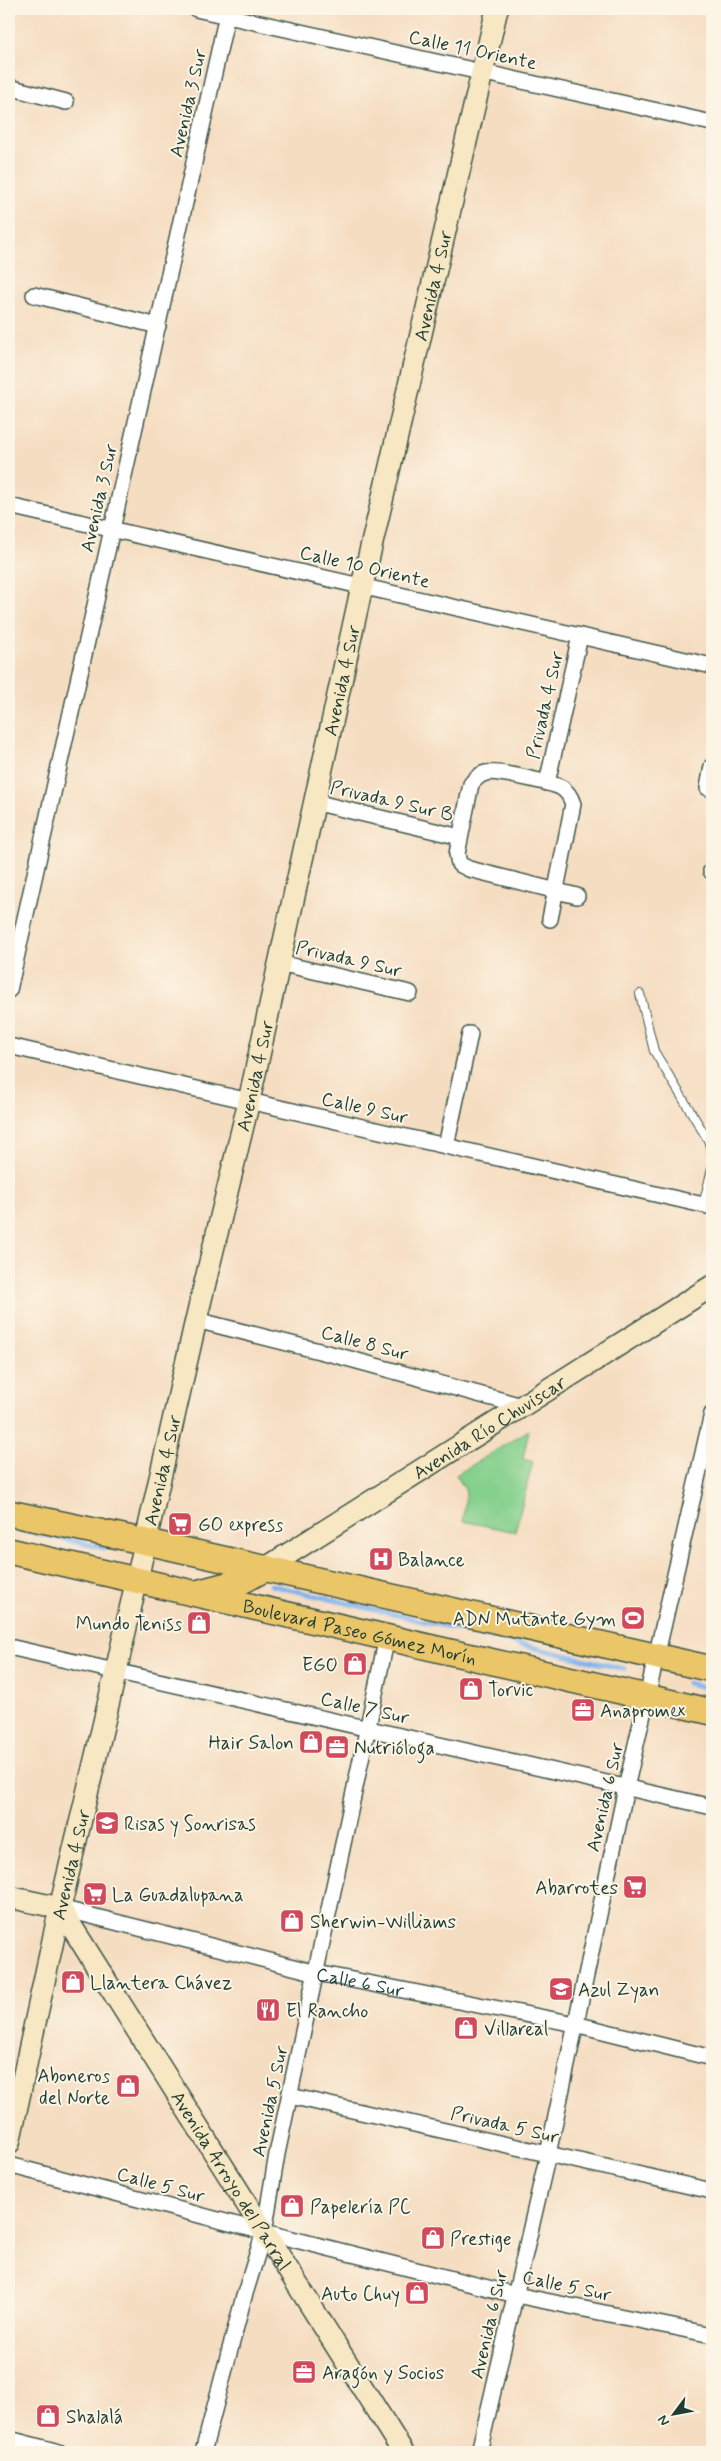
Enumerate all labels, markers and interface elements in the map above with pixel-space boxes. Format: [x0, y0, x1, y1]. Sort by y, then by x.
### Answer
street label: Calle 11 Oriente [406, 25, 539, 76]
street label: Avenida 3 Sur [164, 47, 213, 160]
street label: Avenida 4 Sur [409, 228, 459, 344]
street label: Avenida 3 Sur [75, 442, 124, 555]
street label: Calle 10 Oriente [297, 540, 432, 595]
street label: Avenida 4 Sur [318, 623, 367, 738]
street label: Privada 4 Sur [521, 649, 570, 762]
street label: Privada 9 Sur B [328, 775, 456, 828]
street label: Privada 9 Sur [293, 935, 404, 984]
street label: Avenida 4 Sur [231, 1018, 280, 1134]
street label: Calle 9 Sur [319, 1086, 410, 1131]
street label: Calle 8 Sur [318, 1320, 411, 1367]
street label: Avenida Río Chuviscar [409, 1370, 571, 1486]
street label: Avenida 4 Sur [139, 1413, 188, 1528]
supermarket icon: GO express [167, 1511, 193, 1537]
place label: GO express [198, 1513, 284, 1538]
hospital icon: Balance [368, 1546, 394, 1572]
place label: Balance [398, 1548, 465, 1573]
street label: Boulevard Paseo Gómez Morín [240, 1594, 479, 1672]
sports icon: ADN Mutante Gym [620, 1605, 646, 1631]
place label: ADN Mutante Gym [453, 1607, 616, 1632]
shop icon: Mundo Teniss [186, 1610, 212, 1636]
place label: Mundo Teniss [76, 1612, 183, 1637]
shop icon: EGO [342, 1651, 368, 1677]
place label: EGO [302, 1653, 338, 1678]
shop icon: Torvic [458, 1676, 484, 1702]
place label: Torvic [488, 1678, 533, 1703]
street label: Calle 7 Sur [318, 1686, 412, 1731]
office icon: Anapromex [570, 1697, 596, 1723]
place label: Anapromex [600, 1699, 686, 1724]
shop icon: Hair Salon [298, 1729, 324, 1755]
place label: Hair Salon [208, 1731, 294, 1756]
office icon: Nutrióloga [324, 1734, 350, 1760]
place label: Nutrióloga [354, 1736, 435, 1764]
street label: Avenida 6 Sur [581, 1740, 630, 1854]
street label: Avenida 4 Sur [47, 1807, 97, 1923]
school or university icon: Risas y Sonrisas [94, 1810, 120, 1836]
place label: Risas y Sonrisas [124, 1812, 256, 1838]
supermarket icon: Abarrotes [622, 1874, 648, 1900]
place label: Abarrotes [535, 1876, 618, 1901]
supermarket icon: La Guadalupana [82, 1881, 108, 1907]
place label: La Guadalupana [112, 1883, 244, 1908]
shop icon: Sherwin-Williams [279, 1908, 305, 1934]
place label: Sherwin-Williams [310, 1910, 456, 1935]
street label: Calle 6 Sur [314, 1962, 406, 2004]
shop icon: Llantera Chávez [60, 1969, 86, 1995]
place label: Llantera Chávez [90, 1971, 232, 1996]
school or university icon: Azul Zyan [548, 1976, 574, 2002]
place label: Azul Zyan [578, 1978, 659, 2004]
restaurant icon: El Rancho [255, 1997, 281, 2023]
place label: El Rancho [286, 1999, 368, 2024]
shop icon: Villareal [453, 2015, 479, 2041]
place label: Villareal [484, 2017, 549, 2042]
street label: Avenida 5 Sur [246, 2043, 294, 2159]
place label: Aboneros del Norte [37, 2064, 111, 2111]
shop icon: Aboneros del Norte [115, 2073, 141, 2099]
street label: Avenida Arroyo del Parral [164, 2087, 296, 2275]
street label: Privada 5 Sur [448, 2101, 561, 2150]
street label: Calle 5 Sur [114, 2162, 207, 2209]
shop icon: Papelería PC [279, 2193, 305, 2219]
place label: Papelería PC [310, 2195, 411, 2220]
shop icon: Prestige [420, 2225, 446, 2251]
place label: Prestige [450, 2227, 512, 2253]
street label: Calle 5 Sur [520, 2265, 613, 2308]
street label: Avenida 6 Sur [465, 2267, 514, 2381]
shop icon: Auto Chuy [404, 2280, 430, 2306]
place label: Auto Chuy [321, 2282, 400, 2308]
office icon: Aragón y Socios [291, 2359, 317, 2385]
place label: Aragón y Socios [322, 2361, 444, 2389]
north arrow [648, 2388, 698, 2438]
shop icon: Shalalá [35, 2403, 61, 2429]
place label: Shalalá [66, 2405, 123, 2430]
text: N [654, 2412, 674, 2429]

